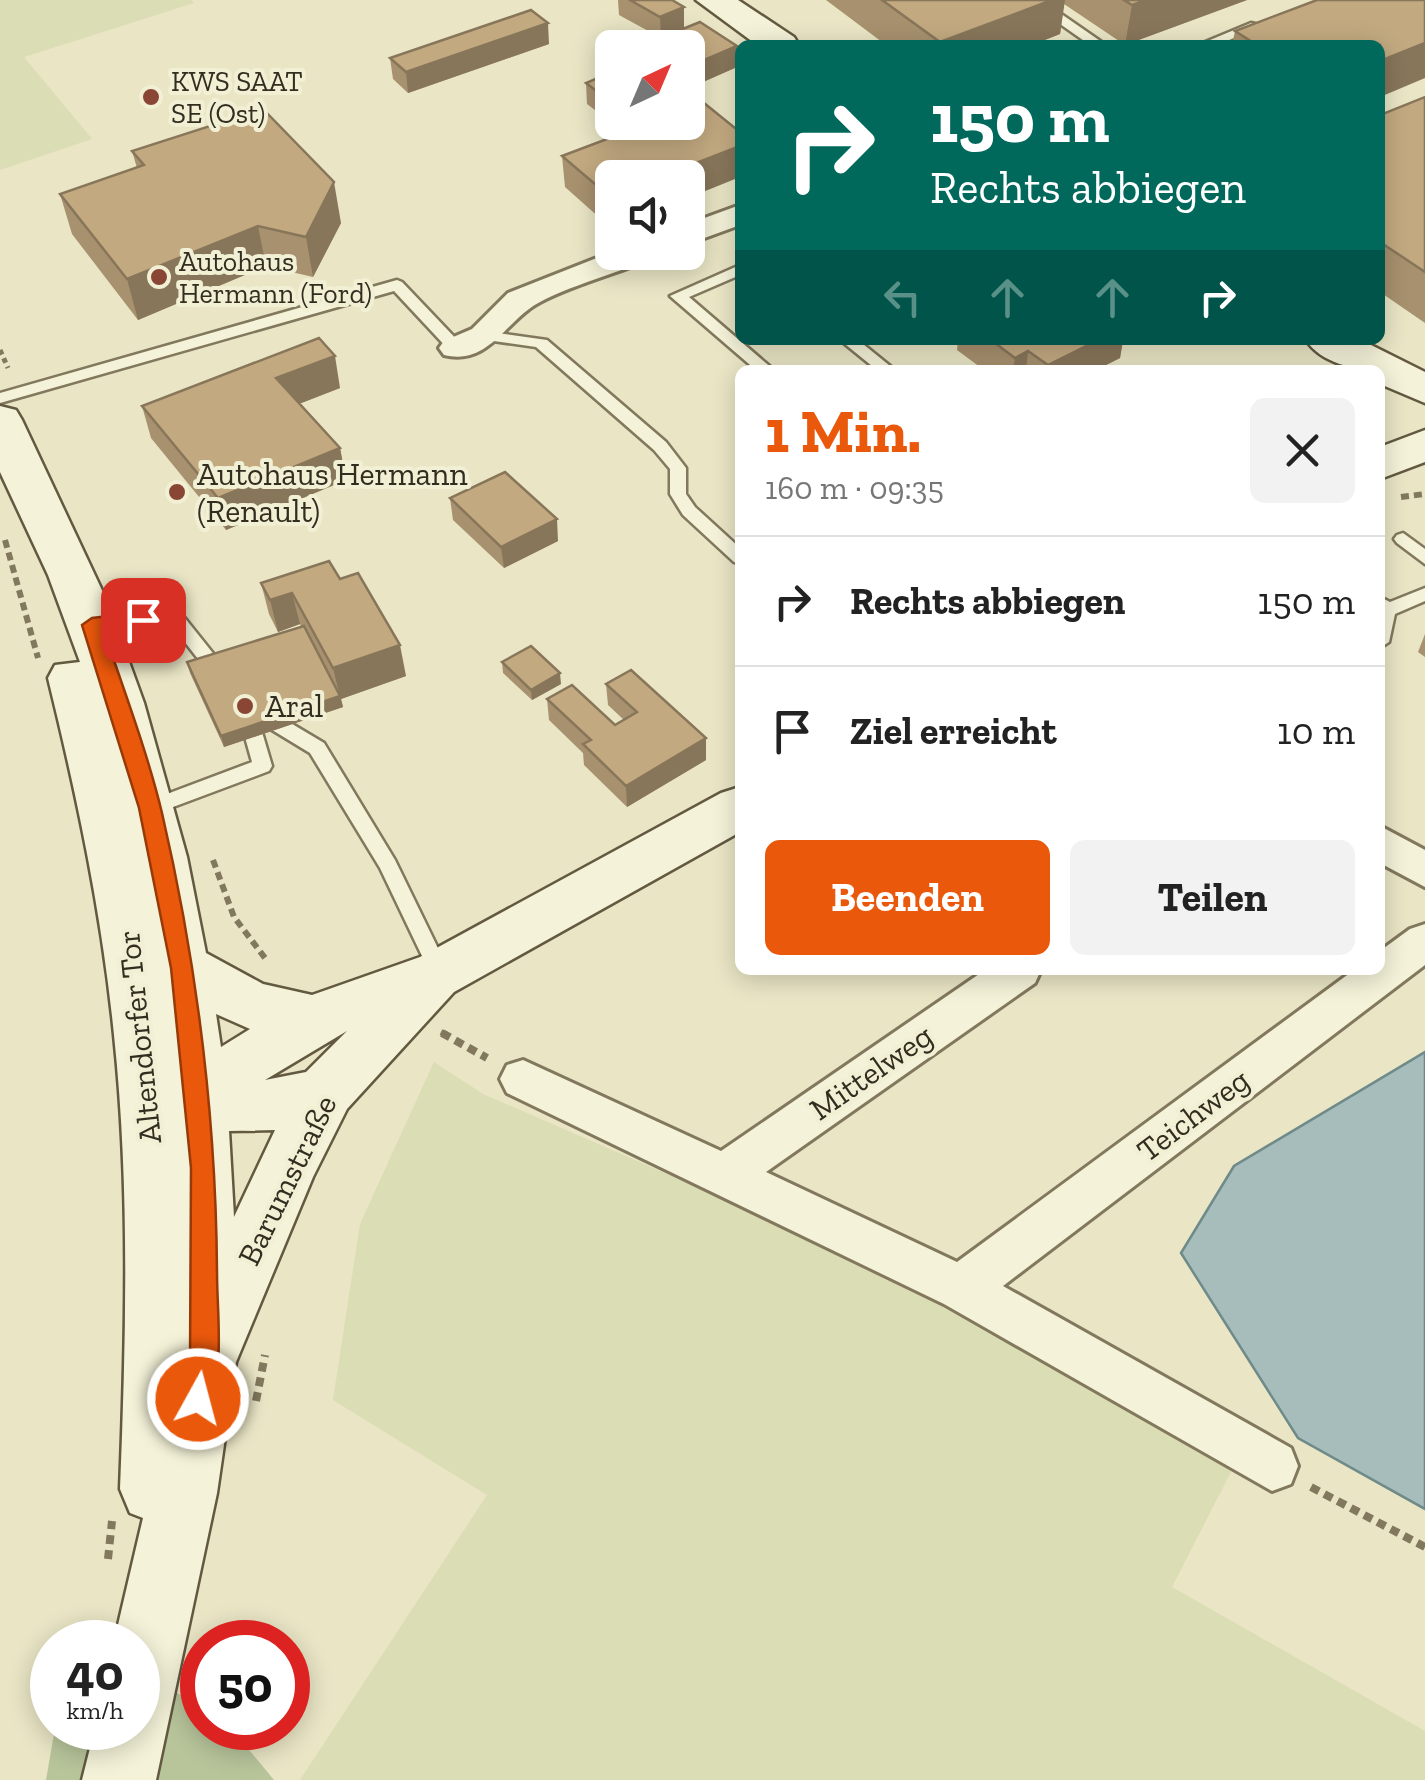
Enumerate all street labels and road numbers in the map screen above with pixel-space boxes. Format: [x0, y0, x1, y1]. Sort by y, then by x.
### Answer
street label: Altendorfer Tor [109, 928, 169, 1146]
street label: Mittelweg [802, 1016, 940, 1128]
street label: Teichweg [1129, 1061, 1257, 1169]
street label: Barumstraße [229, 1089, 345, 1271]

